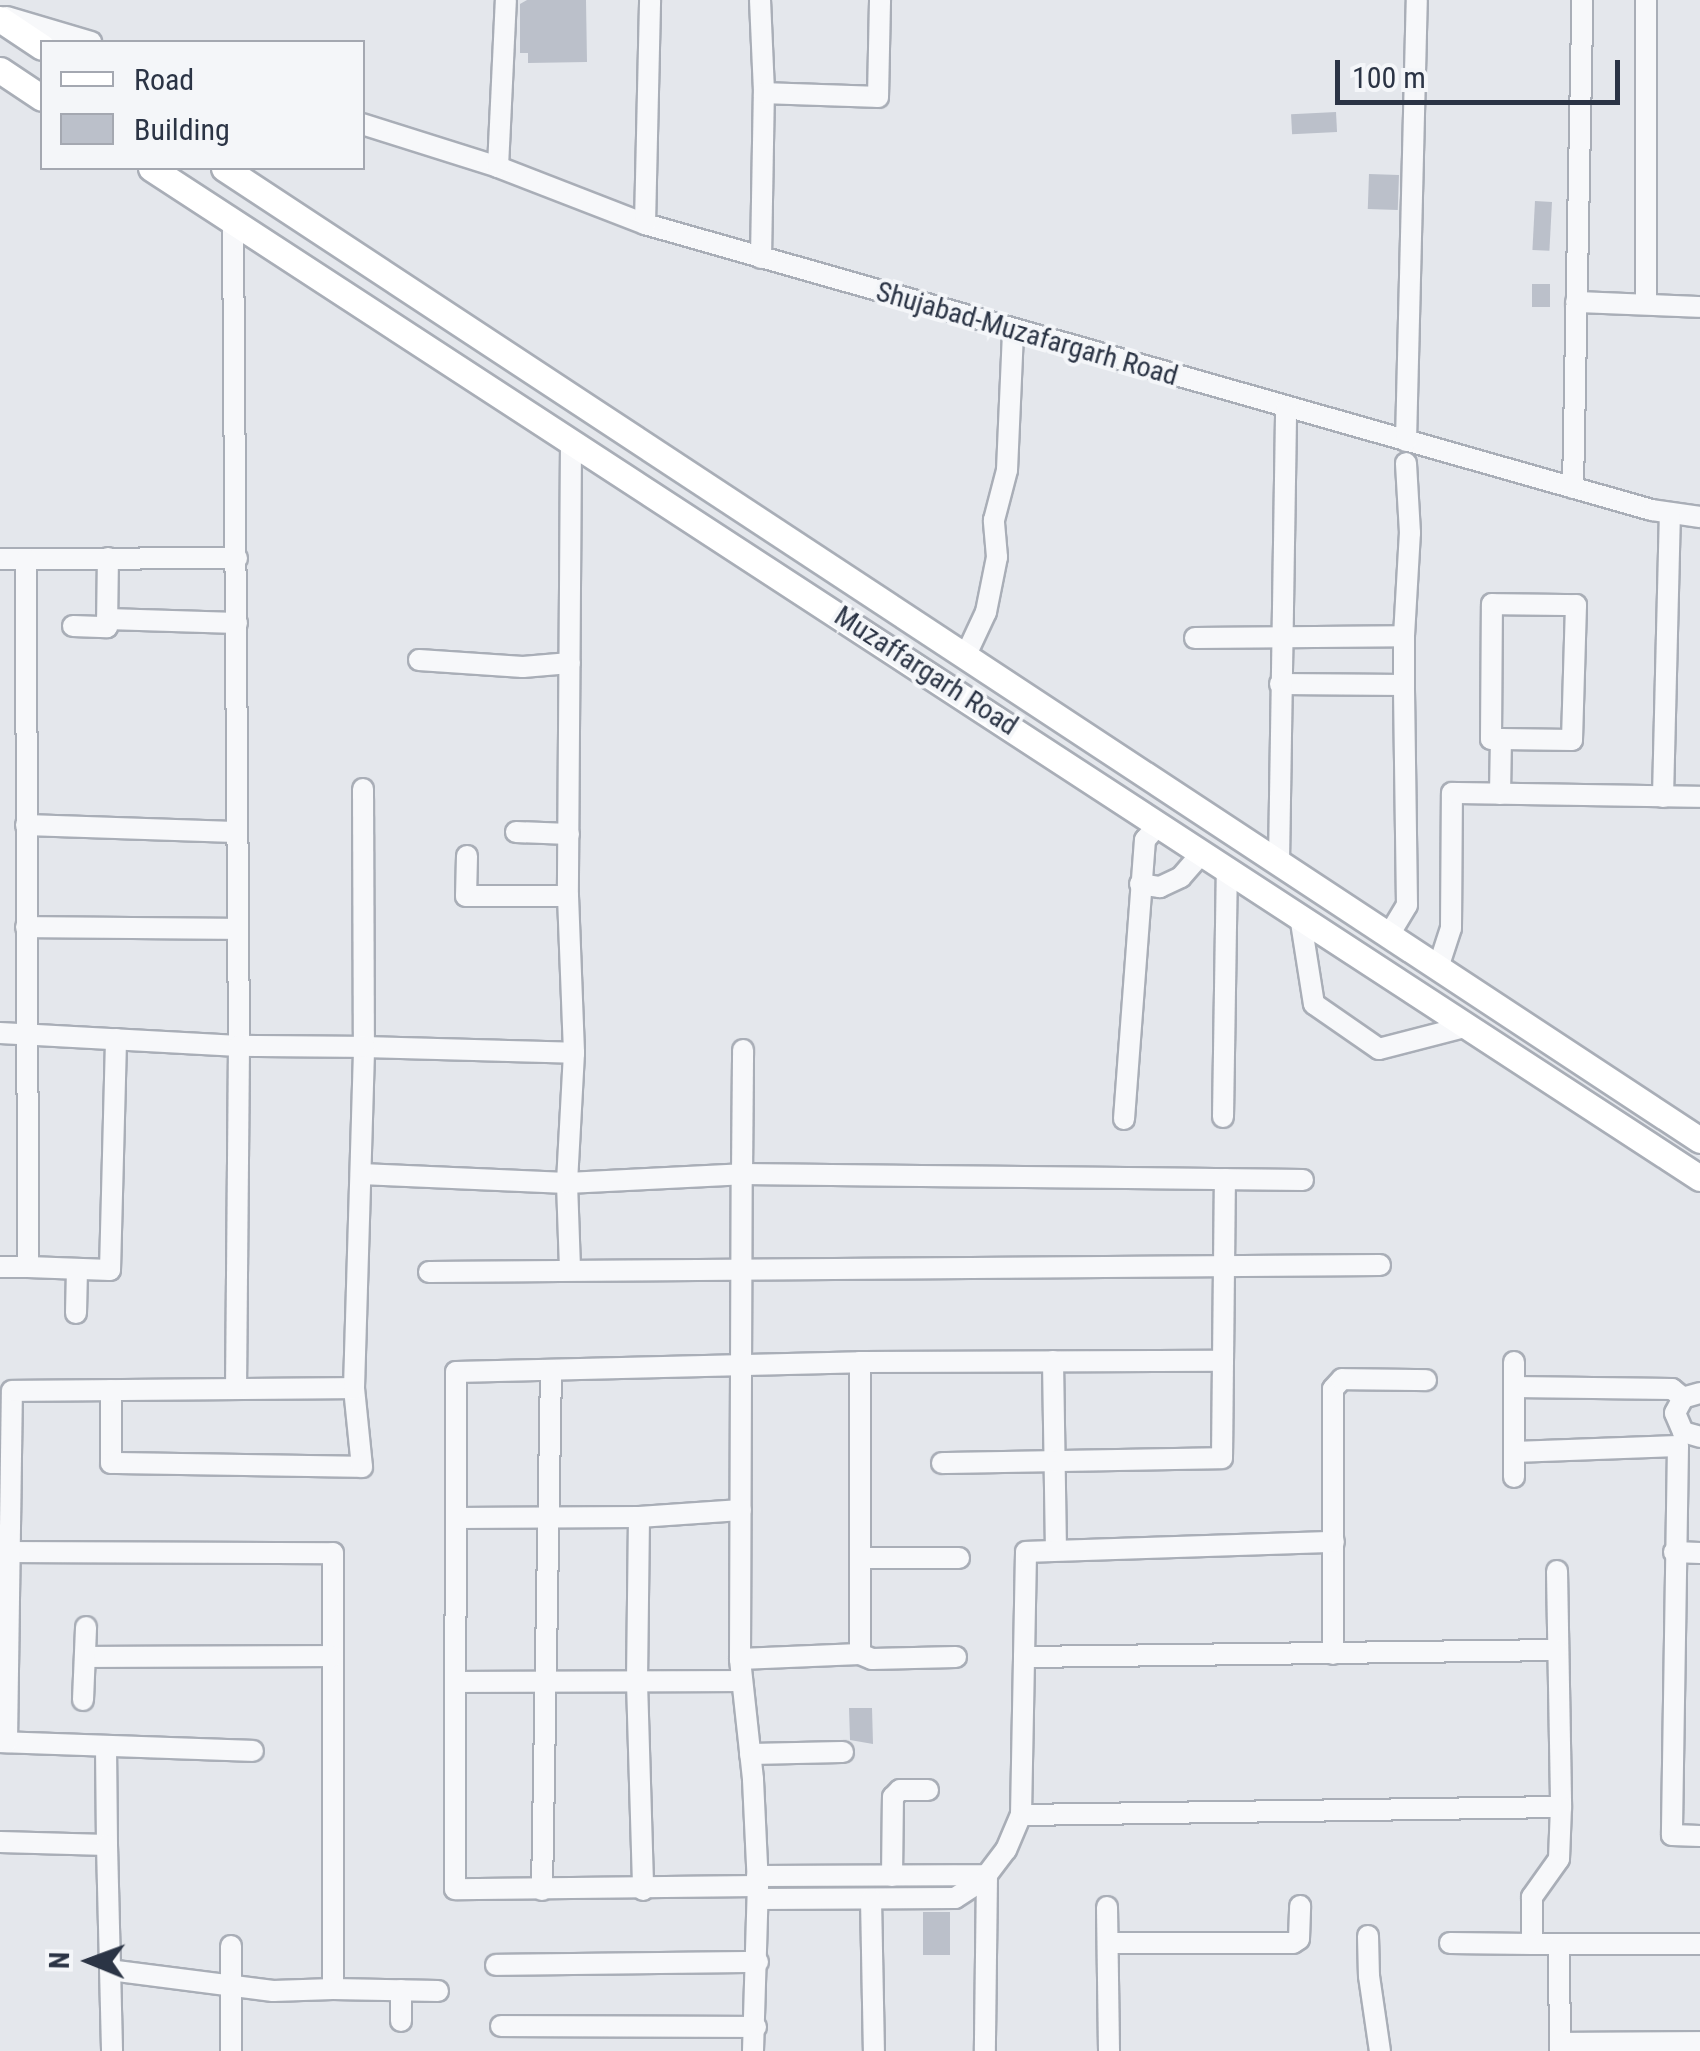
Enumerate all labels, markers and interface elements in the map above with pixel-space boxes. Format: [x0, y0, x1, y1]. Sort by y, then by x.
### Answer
legend [40, 40, 365, 170]
scale bar [1340, 40, 1625, 102]
text: 100 m [1352, 60, 1426, 95]
text: Road [134, 62, 194, 97]
text: Building [134, 112, 230, 147]
street label: Shujabad-Muzafargarh Road [872, 275, 1182, 393]
street label: Muzaffargarh Road [828, 599, 1024, 743]
north arrow [40, 1911, 140, 2011]
text: N [43, 1952, 76, 1969]

